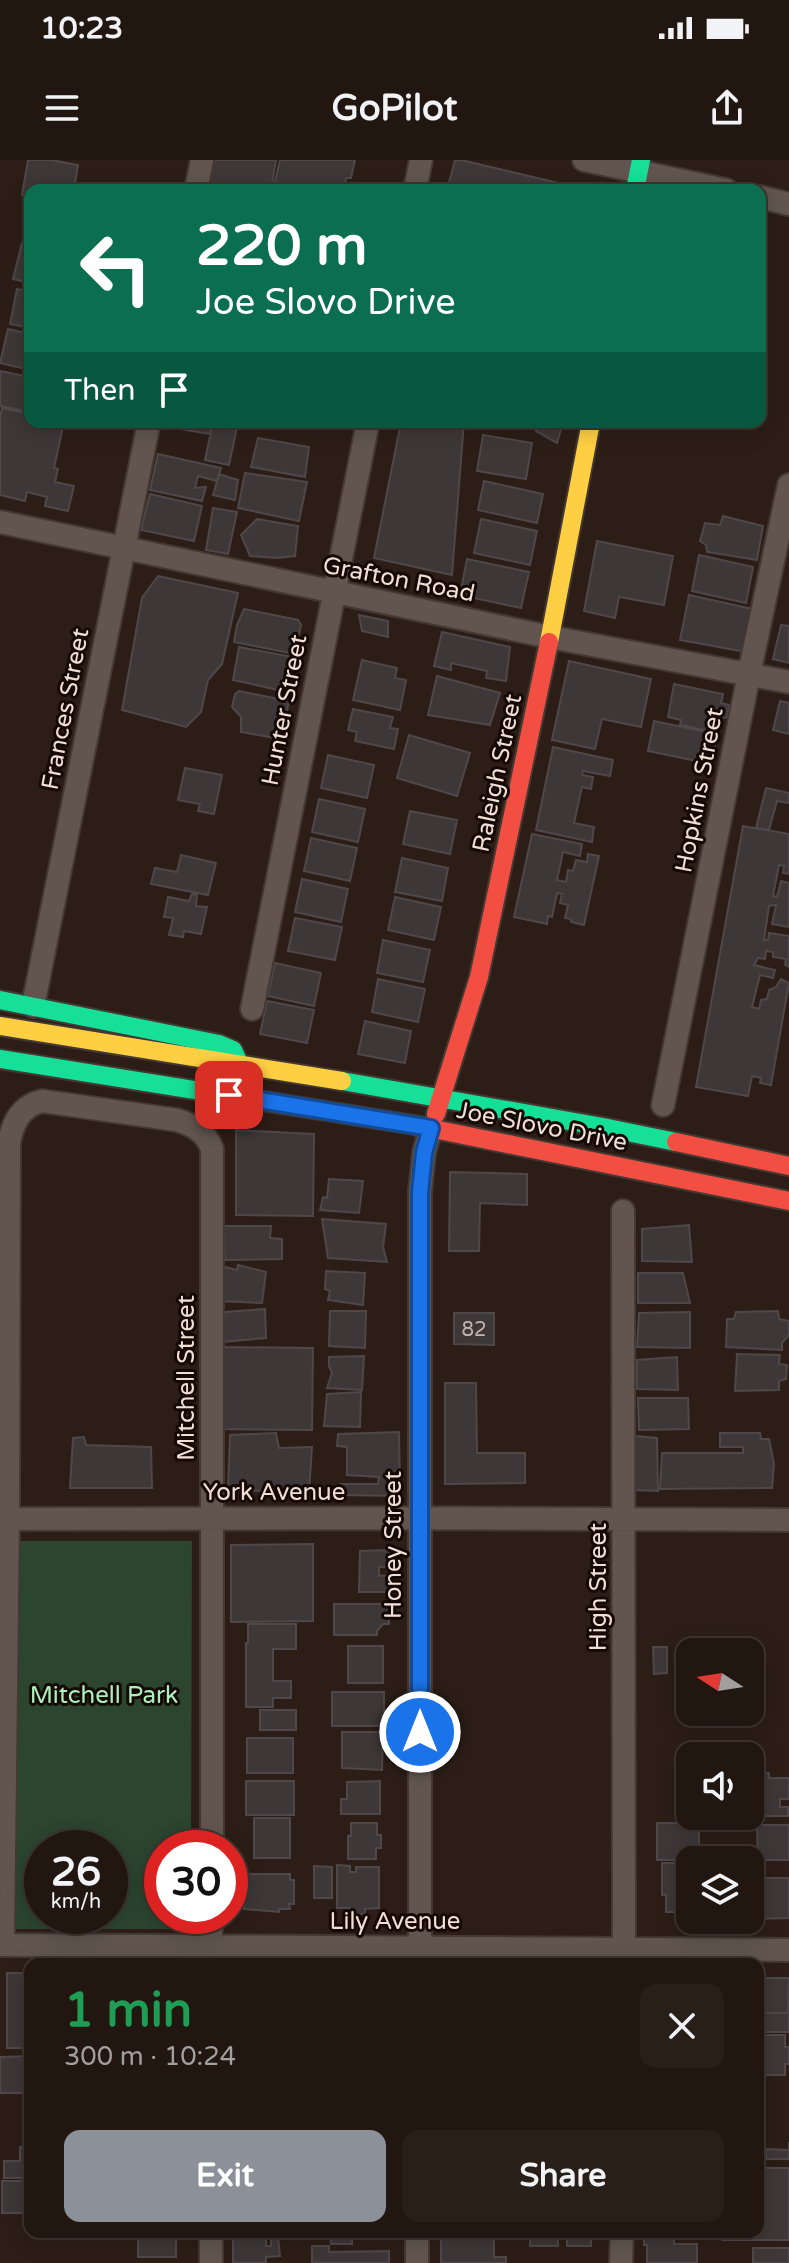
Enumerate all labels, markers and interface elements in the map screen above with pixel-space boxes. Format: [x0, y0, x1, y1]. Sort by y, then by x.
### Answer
text: 10:23 [40, 10, 123, 47]
icon: menu [40, 86, 84, 130]
icon: share [705, 86, 749, 130]
text: GoPilot [332, 87, 457, 130]
text: 220 m [196, 213, 367, 280]
icon: left [64, 216, 168, 320]
text: Joe Slovo Drive [196, 281, 456, 324]
icon: arrive [152, 368, 196, 412]
text: Then [64, 372, 136, 409]
street label: Grafton Road [320, 551, 477, 608]
street label: Frances Street [36, 626, 95, 792]
street label: Hunter Street [256, 632, 313, 788]
street label: Raleigh Street [467, 691, 528, 855]
street label: Hopkins Street [669, 705, 730, 875]
pin [195, 1061, 263, 1129]
icon: arrive [207, 1073, 251, 1117]
street label: Joe Slovo Drive [454, 1096, 630, 1157]
street label: Mitchell Street [172, 1295, 201, 1461]
house number: 82 [461, 1318, 487, 1342]
street label: Honey Street [379, 1471, 408, 1619]
street label: York Avenue [203, 1478, 345, 1507]
street label: High Street [584, 1523, 613, 1651]
north arrow [676, 1638, 764, 1726]
map controls [676, 1638, 764, 1934]
park label: Mitchell Park [30, 1681, 178, 1710]
position arrow [378, 1690, 462, 1774]
button: sound [676, 1742, 764, 1830]
speed limit sign: 30 [144, 1830, 248, 1934]
button: layers [676, 1846, 764, 1934]
text: 26 [51, 1848, 101, 1896]
text: km/h [51, 1890, 101, 1914]
street label: Lily Avenue [330, 1907, 460, 1936]
text: 1 min [64, 1982, 192, 2040]
button: close [640, 1984, 724, 2068]
text: 300 m · 10:24 [64, 2041, 236, 2072]
button: Exit [64, 2130, 386, 2222]
button: Share [402, 2130, 724, 2222]

